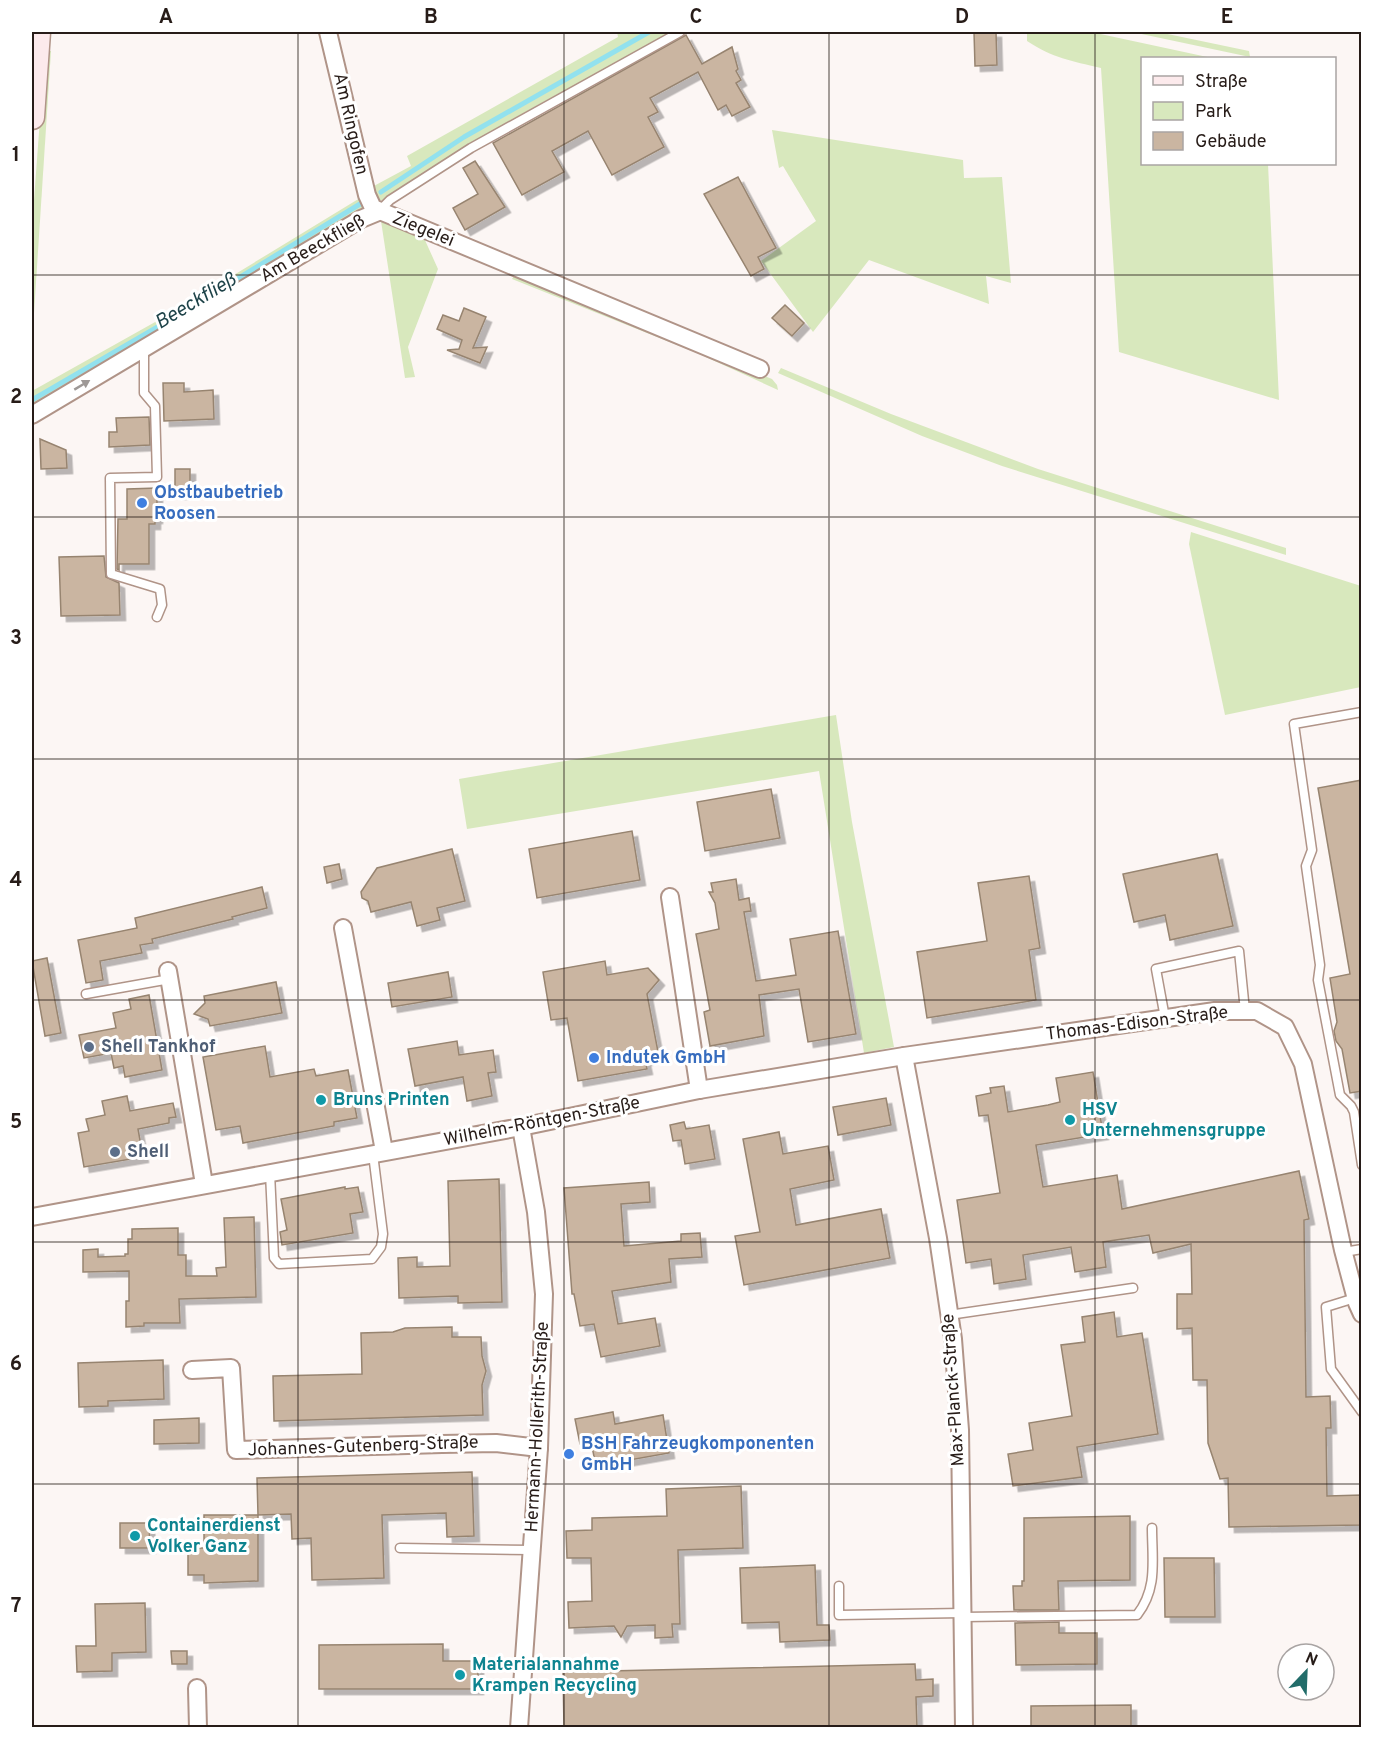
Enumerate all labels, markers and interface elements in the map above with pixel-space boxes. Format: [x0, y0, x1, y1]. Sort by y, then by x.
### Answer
text: A [159, 5, 173, 31]
text: B [424, 5, 438, 31]
text: C [690, 5, 702, 31]
text: D [955, 5, 969, 31]
text: E [1221, 5, 1233, 31]
legend [1141, 57, 1336, 165]
street label: Am Ringofen [327, 71, 373, 177]
text: Straße [1195, 71, 1247, 94]
text: Park [1195, 101, 1232, 124]
text: Gebäude [1195, 131, 1267, 154]
text: 1 [12, 143, 20, 169]
street label: Ziegelei [389, 207, 457, 253]
street label: Am Beeckfließ [257, 210, 369, 288]
water label: Beeckfließ [150, 267, 242, 336]
one-way arrow [74, 380, 90, 391]
text: 2 [10, 385, 22, 411]
place label: Obstbaubetrieb Roosen [154, 482, 283, 526]
marker: Obstbaubetrieb Roosen [135, 496, 149, 510]
text: 3 [10, 626, 22, 652]
text: 4 [10, 868, 22, 894]
street label: Thomas-Edison-Straße [1044, 1001, 1230, 1047]
place label: Shell Tankhof [101, 1036, 216, 1059]
marker: Shell Tankhof [82, 1040, 96, 1054]
place label: Indutek GmbH [606, 1047, 726, 1070]
marker: Indutek GmbH [587, 1051, 601, 1065]
place label: Bruns Printen [333, 1089, 450, 1112]
street label: Wilhelm-Röntgen-Straße [442, 1092, 642, 1152]
marker: Bruns Printen [314, 1093, 328, 1107]
place label: HSV Unternehmensgruppe [1082, 1099, 1266, 1143]
text: 5 [10, 1110, 22, 1136]
marker: HSV Unternehmensgruppe [1063, 1113, 1077, 1127]
place label: Shell [127, 1141, 169, 1164]
marker: Shell [108, 1145, 122, 1159]
street label: Max-Planck-Straße [937, 1313, 971, 1467]
street label: Hermann-Hollerith-Straße [521, 1321, 555, 1533]
text: 6 [10, 1352, 22, 1378]
street label: Johannes-Gutenberg-Straße [247, 1431, 479, 1463]
place label: BSH Fahrzeugkomponenten GmbH [581, 1433, 814, 1477]
marker: BSH Fahrzeugkomponenten GmbH [562, 1447, 576, 1461]
place label: Containerdienst Volker Ganz [147, 1515, 281, 1559]
marker: Containerdienst Volker Ganz [128, 1529, 142, 1543]
text: 7 [11, 1594, 21, 1620]
north arrow [1276, 1642, 1336, 1702]
text: N [1302, 1649, 1320, 1671]
place label: Materialannahme Krampen Recycling [472, 1654, 637, 1698]
marker: Materialannahme Krampen Recycling [453, 1668, 467, 1682]

